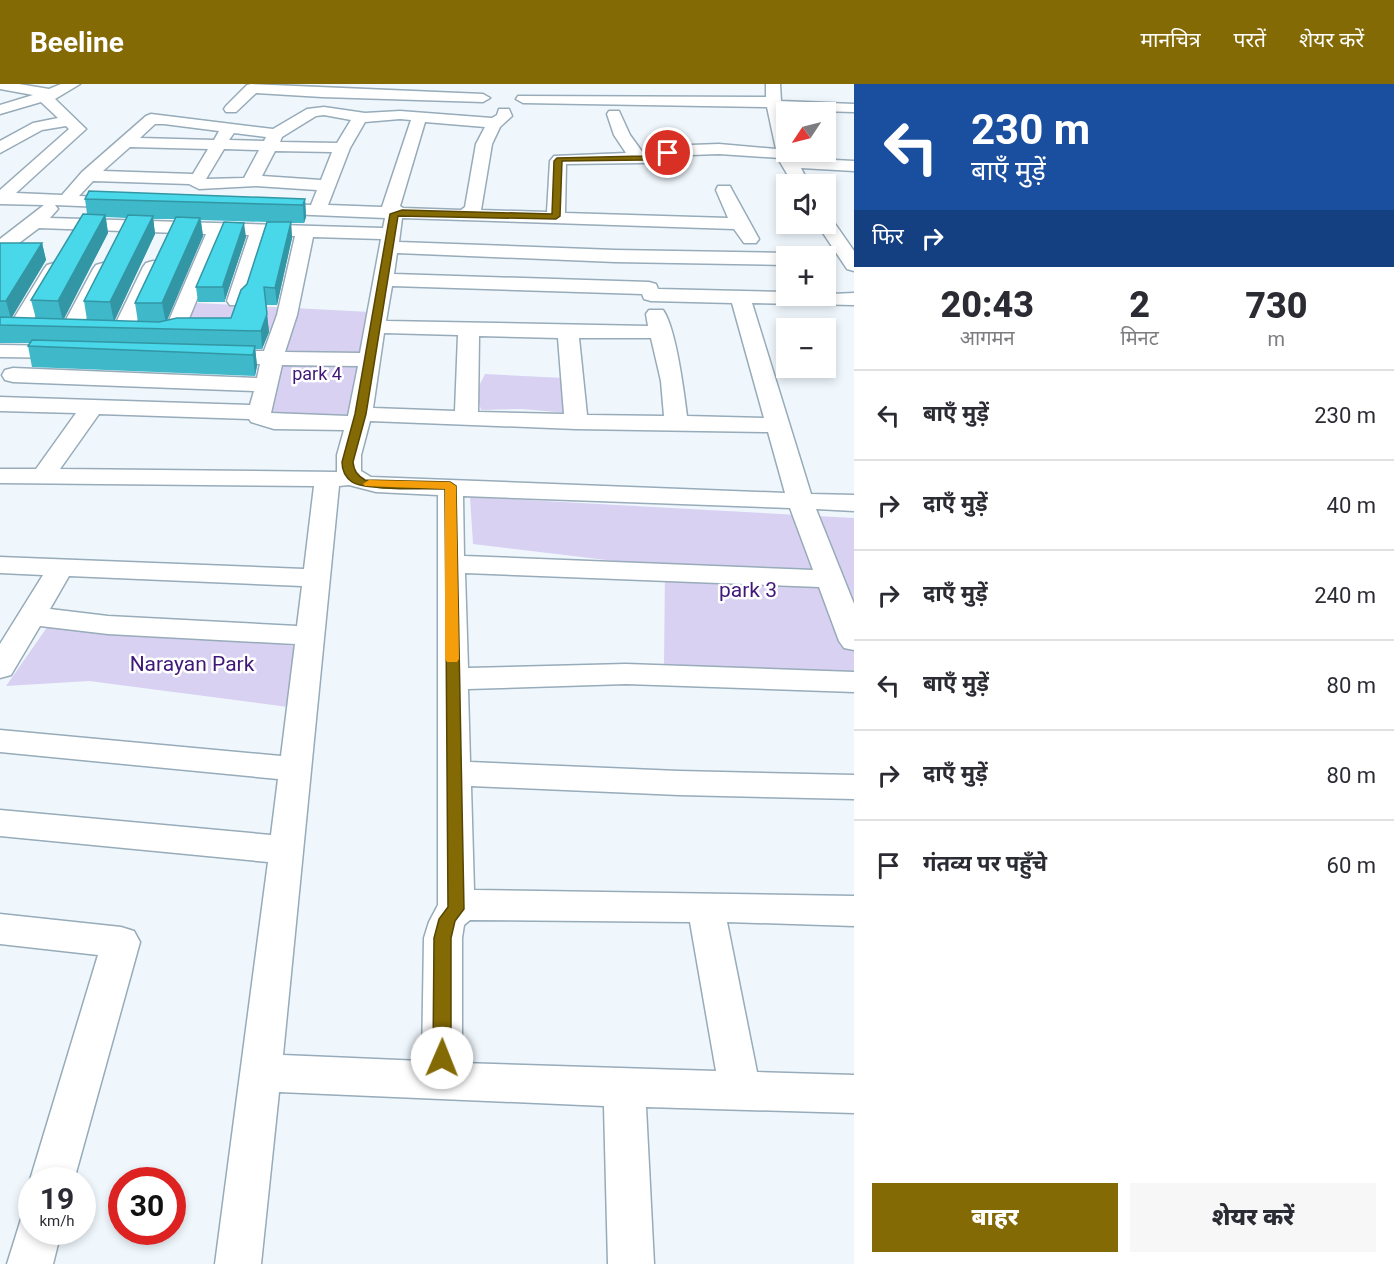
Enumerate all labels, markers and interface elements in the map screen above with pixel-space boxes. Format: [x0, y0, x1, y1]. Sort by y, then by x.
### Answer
text: Beeline [30, 26, 124, 59]
text: मानचित्र [1140, 28, 1201, 52]
text: परतें [1234, 28, 1266, 52]
text: शेयर करें [1299, 28, 1364, 52]
north arrow [776, 102, 836, 162]
map controls [776, 102, 836, 378]
text: 230 m [971, 105, 1090, 154]
icon: left [872, 108, 950, 186]
pin [642, 127, 693, 178]
icon: arrive [651, 136, 684, 169]
text: बाएँ मुड़ें [971, 155, 1046, 187]
button: sound [776, 174, 836, 234]
icon: right [916, 222, 949, 255]
text: फिर [872, 224, 904, 249]
button: + [776, 246, 836, 306]
text: 20:43 [940, 284, 1034, 326]
text: 2 [1129, 284, 1150, 326]
text: 730 [1245, 285, 1308, 327]
button: − [776, 318, 836, 378]
text: आगमन [960, 326, 1015, 350]
text: मिनट [1120, 326, 1159, 350]
text: m [1268, 327, 1285, 351]
park label: park 4 [292, 363, 342, 384]
icon: left [872, 399, 905, 432]
text: बाएँ मुड़ें [923, 401, 989, 426]
text: 230 m [1314, 403, 1376, 428]
icon: right [872, 489, 905, 522]
text: दाएँ मुड़ें [923, 491, 988, 516]
text: 40 m [1327, 493, 1376, 518]
park label: park 3 [719, 578, 777, 602]
icon: right [872, 579, 905, 612]
text: दाएँ मुड़ें [923, 581, 988, 606]
text: 240 m [1314, 583, 1376, 608]
park label: Narayan Park [130, 652, 255, 676]
icon: left [872, 669, 905, 702]
text: बाएँ मुड़ें [923, 671, 989, 696]
text: 80 m [1327, 673, 1376, 698]
icon: right [872, 759, 905, 792]
text: दाएँ मुड़ें [923, 761, 988, 786]
text: 80 m [1327, 763, 1376, 788]
icon: arrive [872, 849, 905, 882]
text: गंतव्य पर पहुँचे [923, 851, 1047, 876]
text: 60 m [1327, 853, 1376, 878]
position arrow [410, 1026, 474, 1090]
speed limit sign: 30 [108, 1167, 186, 1245]
text: 19 [40, 1181, 74, 1216]
button: बाहर [872, 1183, 1118, 1252]
button: शेयर करें [1130, 1183, 1376, 1252]
text: km/h [39, 1212, 75, 1230]

